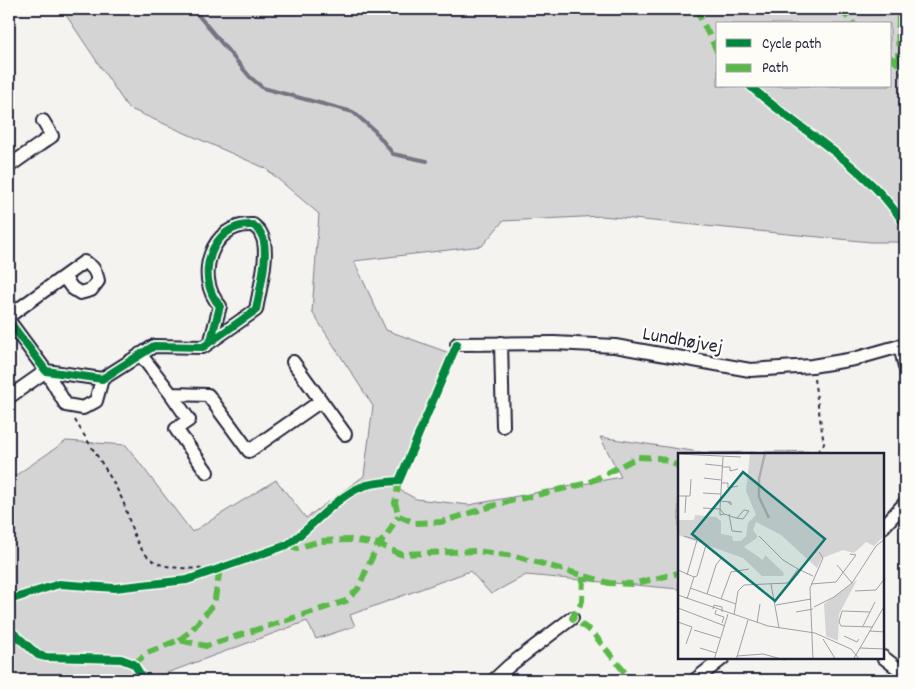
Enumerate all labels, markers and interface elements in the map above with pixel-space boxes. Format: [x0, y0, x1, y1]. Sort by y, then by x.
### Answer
legend [716, 22, 892, 88]
text: Cycle path [762, 34, 822, 56]
text: Path [762, 58, 788, 80]
street label: Lundhøjvej [640, 321, 725, 363]
inset map [678, 453, 884, 659]

